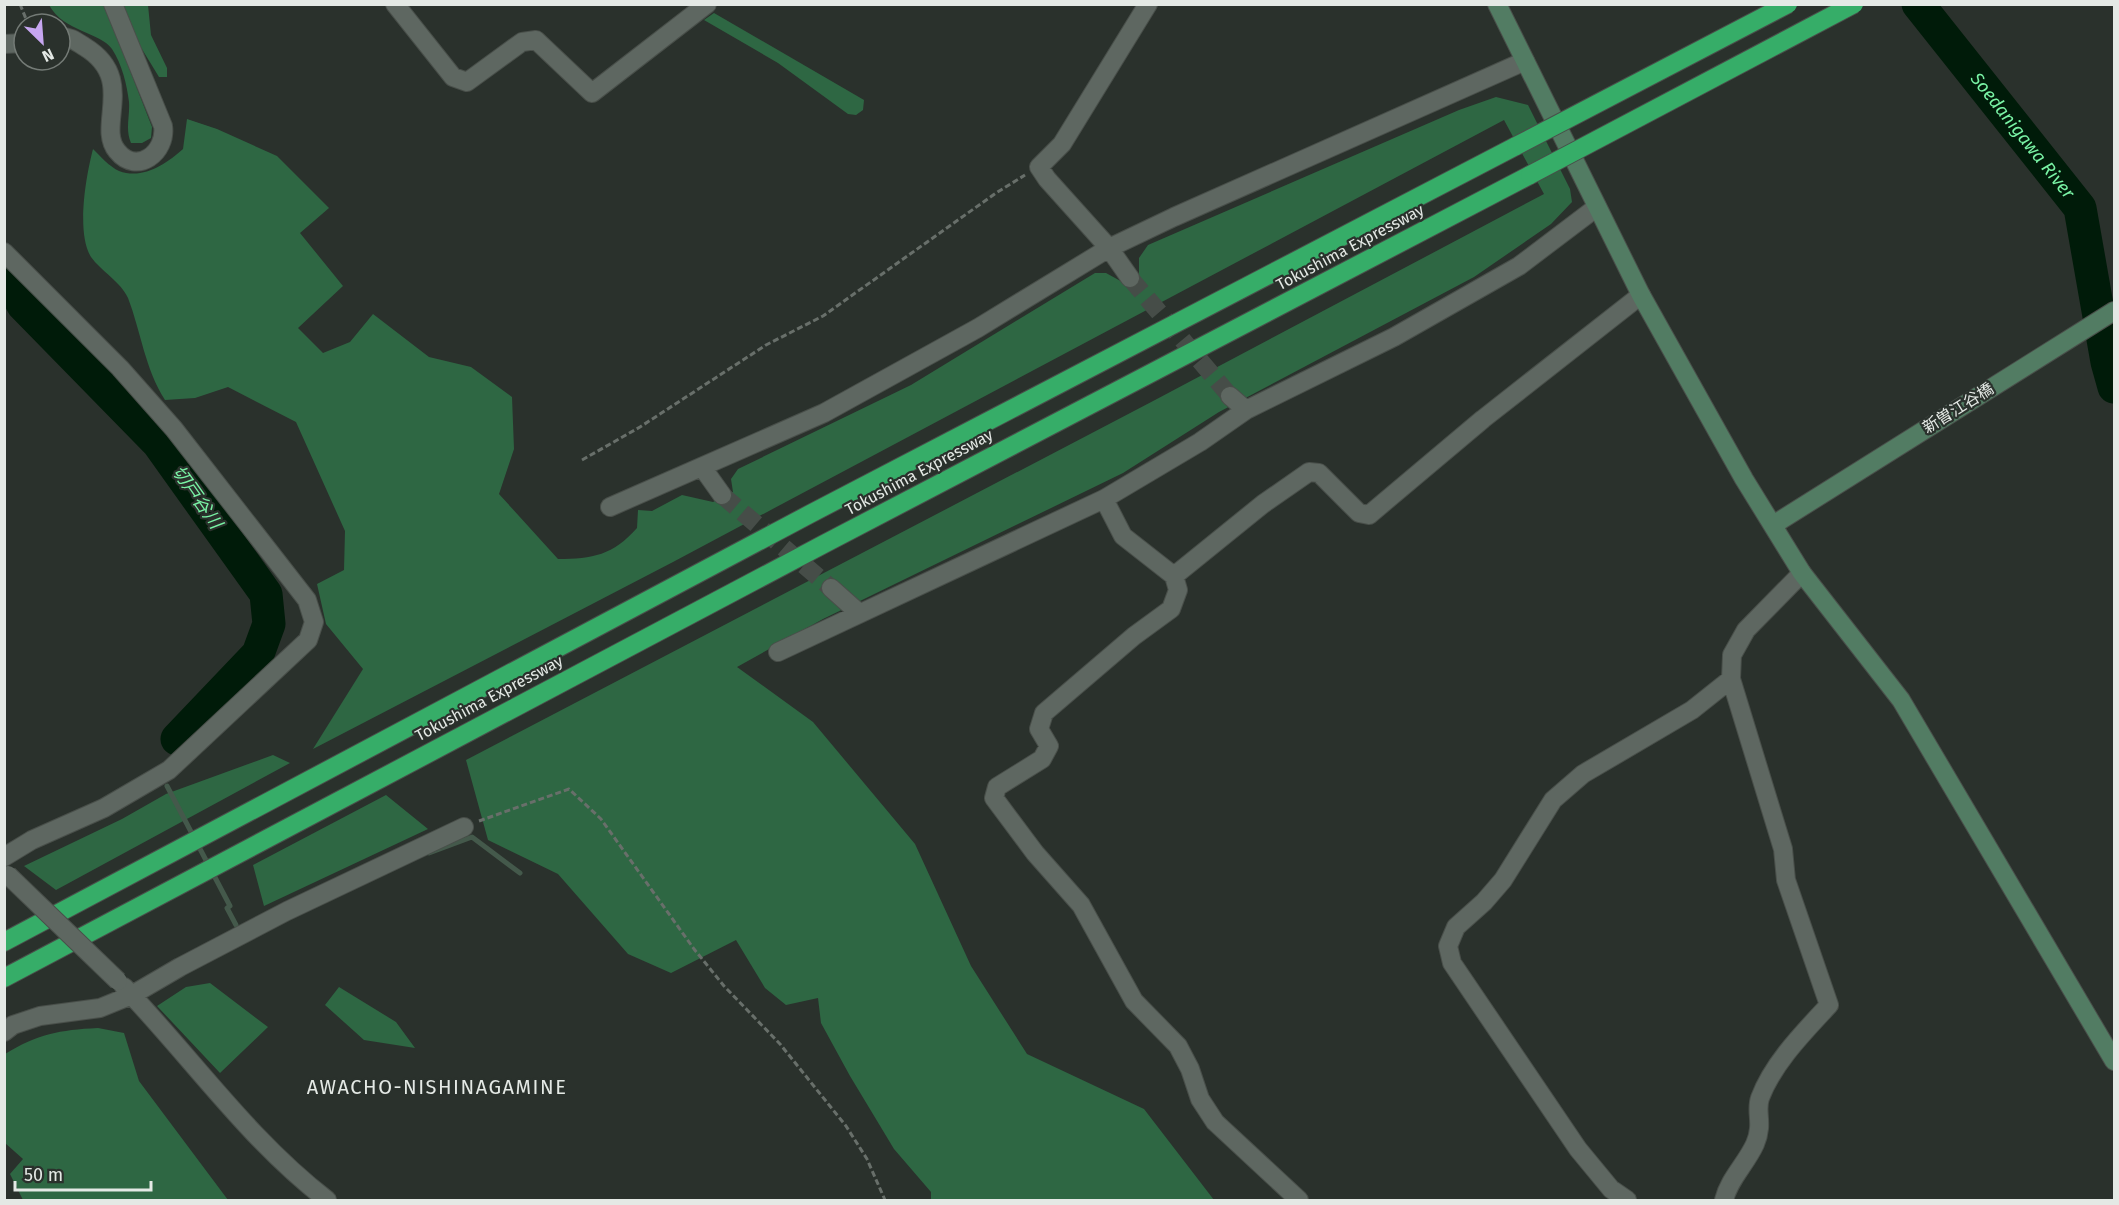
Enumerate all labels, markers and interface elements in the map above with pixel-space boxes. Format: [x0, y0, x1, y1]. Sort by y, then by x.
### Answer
north arrow [12, 12, 72, 72]
text: N [39, 44, 57, 66]
water label: Soedanigawa River [1965, 67, 2080, 204]
street label: Tokushima Expressway [1273, 200, 1427, 294]
street label: 新曽江谷橋 [1919, 379, 1997, 437]
street label: Tokushima Expressway [842, 425, 996, 519]
water label: 切戸谷川 [167, 461, 228, 534]
street label: Tokushima Expressway [412, 651, 566, 745]
district label: AWACHO-NISHINAGAMINE [307, 1075, 567, 1099]
scale bar [15, 1154, 152, 1192]
text: 50 m [24, 1164, 63, 1186]

